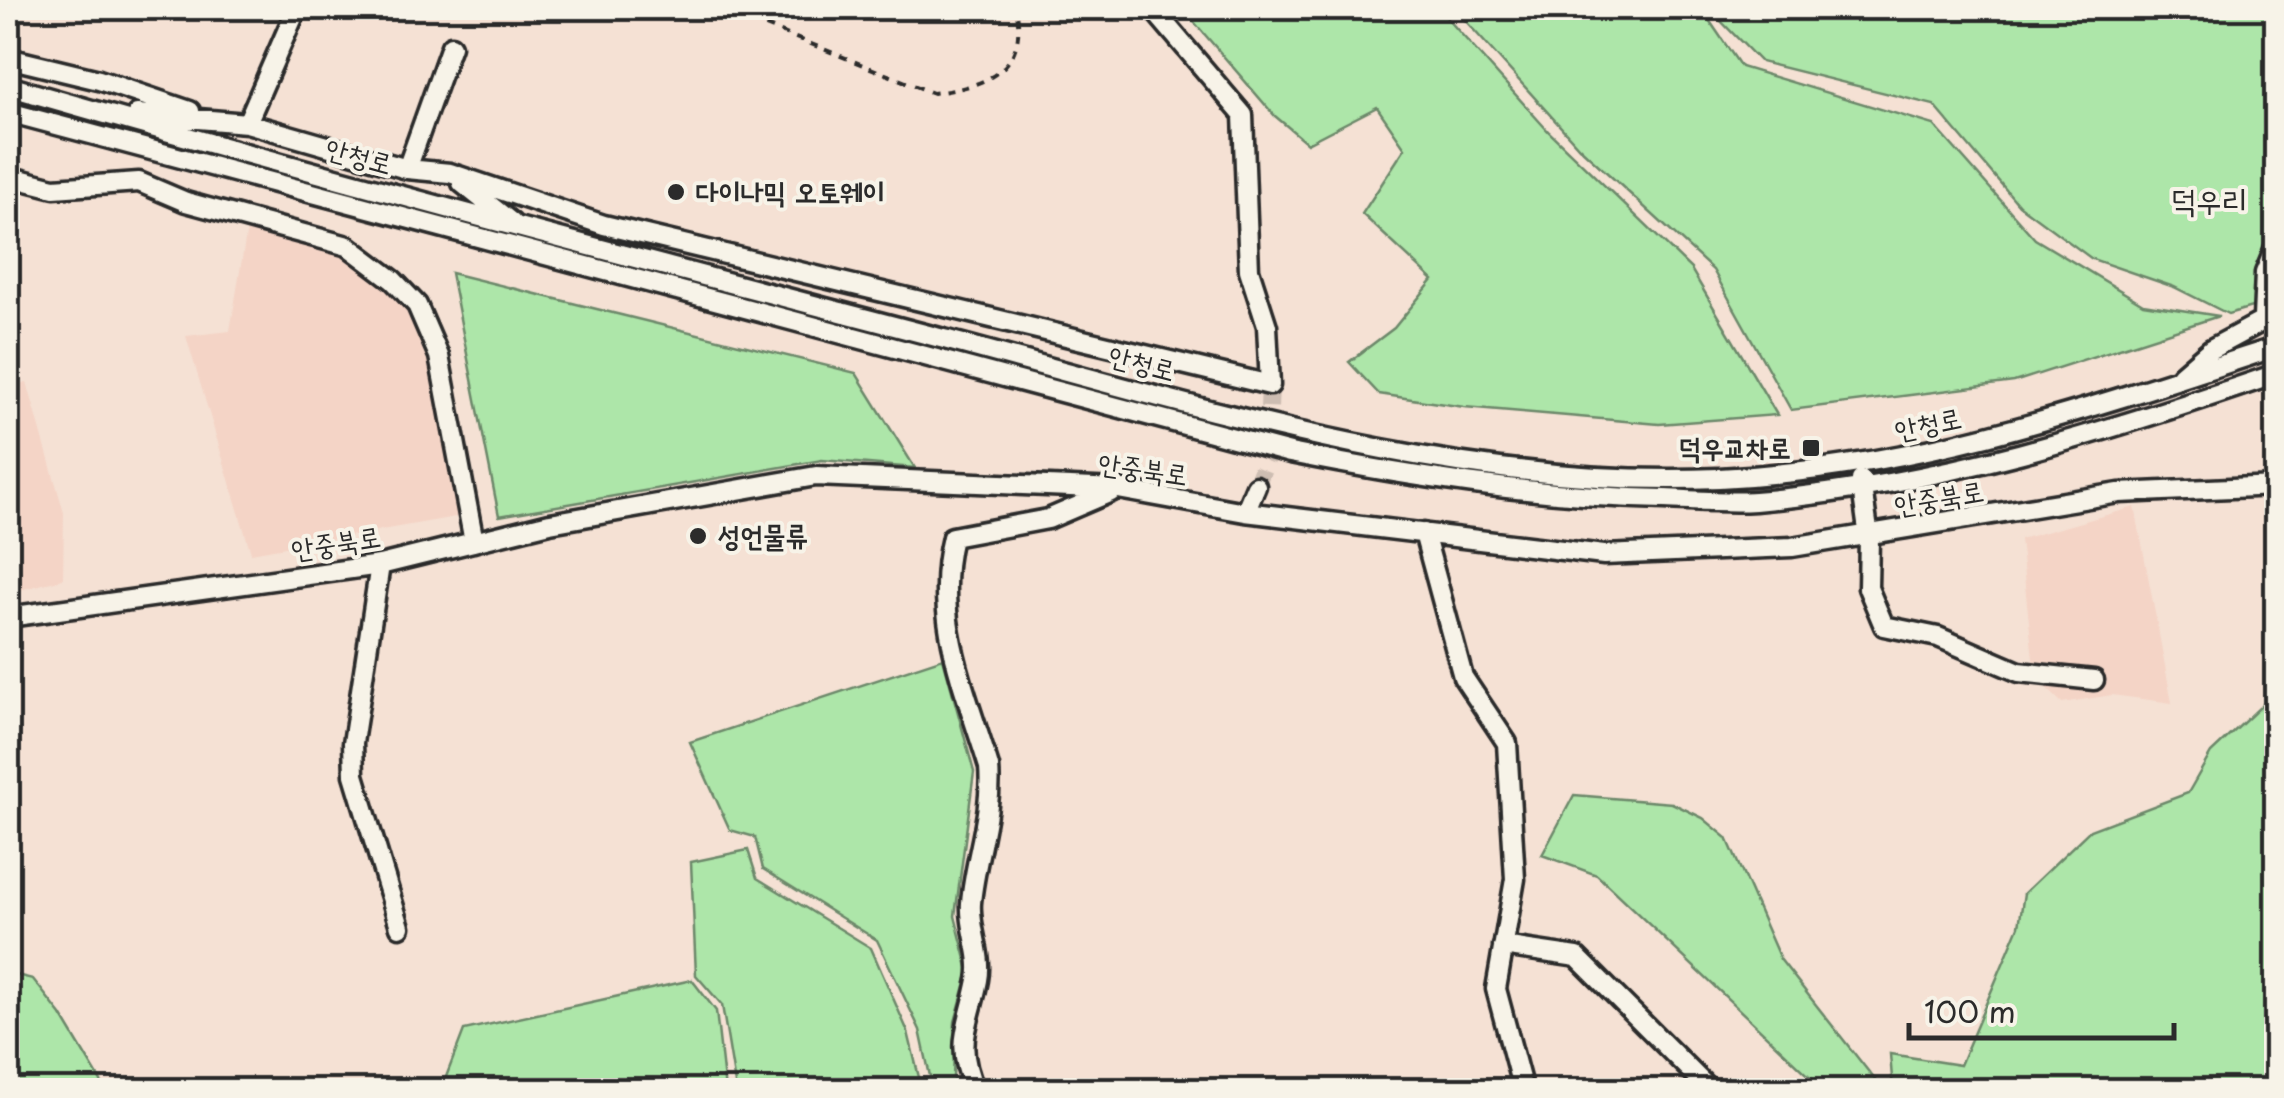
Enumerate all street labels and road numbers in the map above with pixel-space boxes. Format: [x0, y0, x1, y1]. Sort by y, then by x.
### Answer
street label: 안청로 [321, 125, 398, 184]
street label: 안청로 [1104, 333, 1180, 391]
street label: 안청로 [1890, 394, 1965, 451]
street label: 안중북로 [1096, 440, 1191, 495]
street label: 안중북로 [1891, 468, 1987, 526]
street label: 안중북로 [288, 513, 384, 570]

